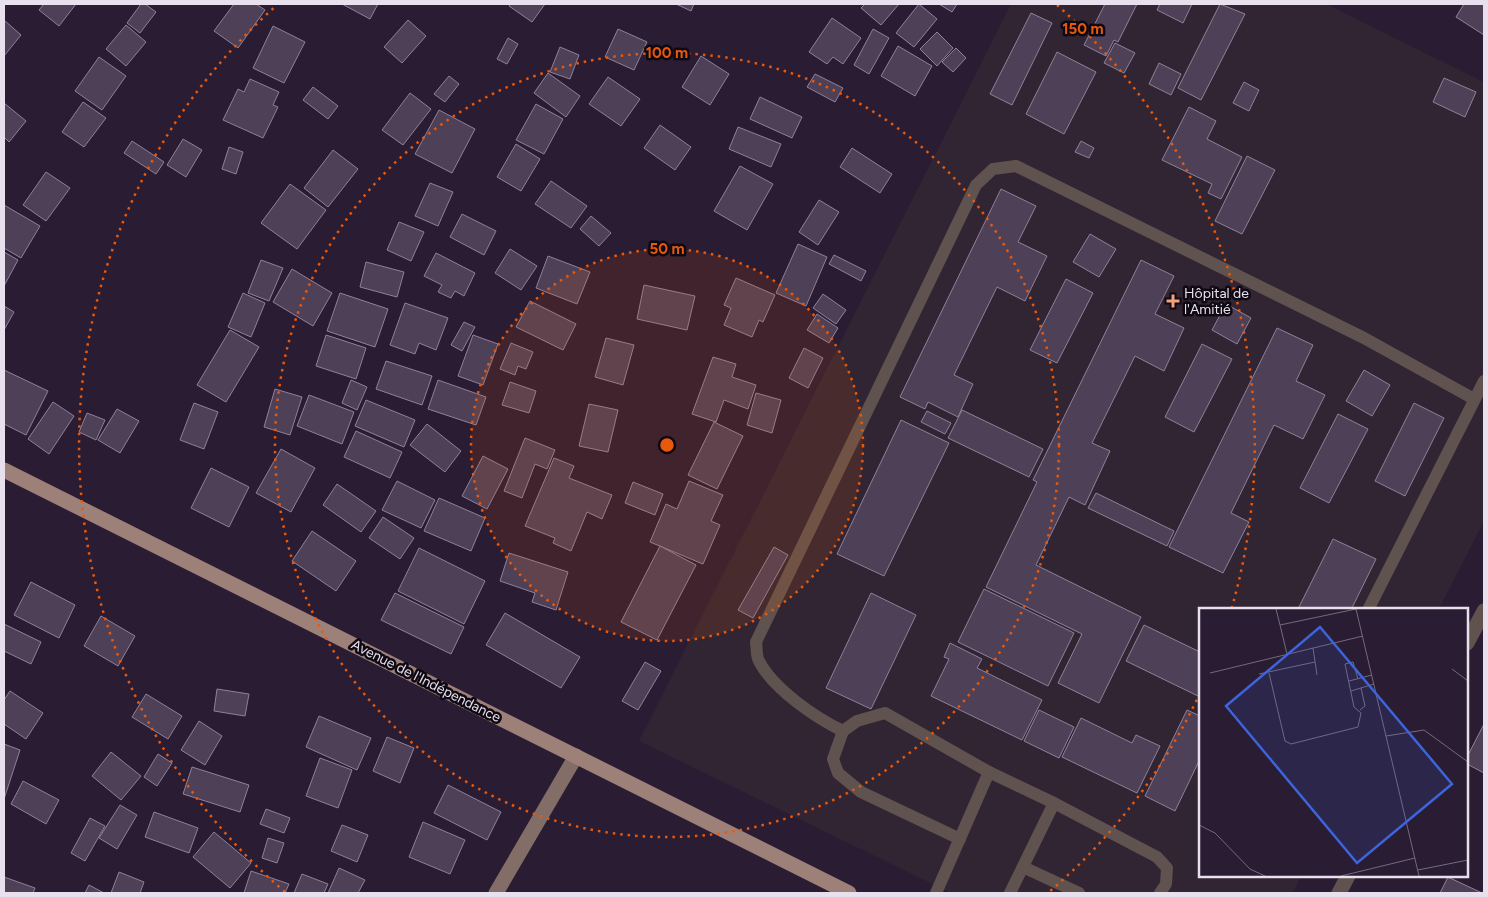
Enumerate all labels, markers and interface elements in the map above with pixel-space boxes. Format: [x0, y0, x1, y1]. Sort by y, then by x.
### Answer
text: 150 m [1062, 20, 1104, 38]
text: 100 m [646, 44, 688, 62]
text: 50 m [649, 240, 685, 258]
place label: Hôpital de l'Amitié [1184, 285, 1249, 318]
marker: Hôpital de l'Amitié [1166, 294, 1180, 308]
centre of rings [658, 436, 676, 454]
inset map [1199, 608, 1468, 877]
street label: Avenue de l'Indépendance [348, 636, 504, 726]

